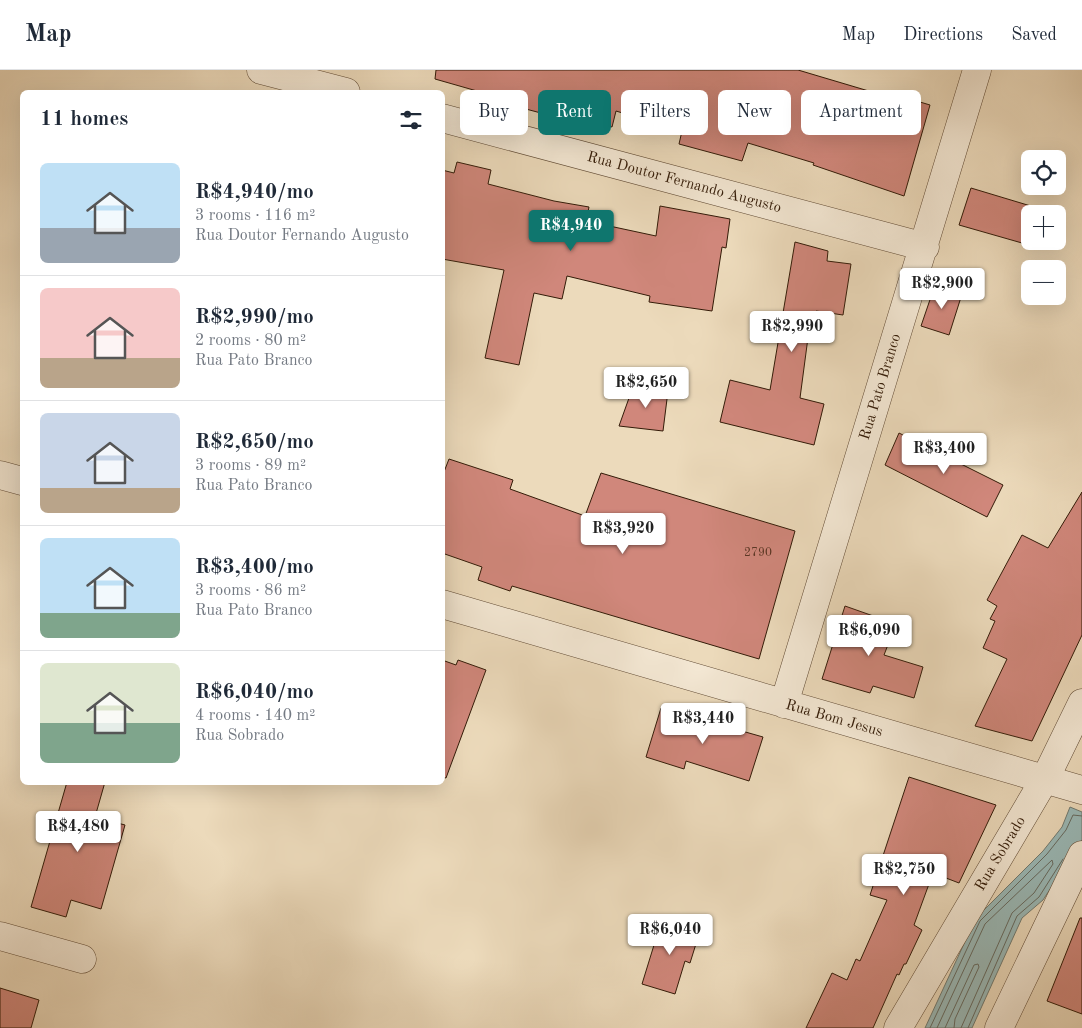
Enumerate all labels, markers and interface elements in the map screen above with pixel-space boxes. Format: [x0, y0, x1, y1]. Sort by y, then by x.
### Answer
text: Map [25, 23, 72, 47]
text: Map [842, 26, 875, 44]
text: Directions [903, 26, 983, 44]
text: Saved [1011, 26, 1057, 44]
chip: Buy [460, 90, 528, 135]
chip: Rent [538, 90, 611, 135]
chip: Filters [621, 90, 708, 135]
chip: New [718, 90, 791, 135]
chip: Apartment [801, 90, 921, 135]
icon: filters [397, 106, 425, 134]
text: 11 homes [40, 109, 128, 130]
street label: Rua Doutor Fernando Augusto [585, 150, 783, 216]
map controls [1021, 150, 1066, 305]
button: locate [1021, 150, 1066, 195]
text: R$4,940/mo [195, 182, 314, 203]
icon: home [80, 183, 140, 243]
button: + [1021, 205, 1066, 250]
text: 3 rooms · 116 m² [195, 208, 315, 224]
pin: R$4,940 [525, 210, 617, 252]
text: R$4,940 [540, 218, 602, 234]
text: Rua Doutor Fernando Augusto [195, 228, 409, 244]
button: − [1021, 260, 1066, 305]
pin: R$2,900 [896, 268, 988, 310]
text: R$2,900 [911, 276, 973, 292]
text: R$2,990/mo [195, 307, 314, 328]
icon: home [80, 308, 140, 368]
pin: R$2,990 [746, 310, 838, 353]
text: R$2,990 [761, 319, 823, 335]
street label: Rua Pato Branco [858, 332, 904, 442]
text: 2 rooms · 80 m² [195, 333, 306, 349]
text: Rua Pato Branco [195, 353, 313, 369]
pin: R$2,650 [600, 366, 692, 409]
text: R$2,650 [615, 375, 677, 391]
text: R$2,650/mo [195, 432, 314, 453]
pin: R$3,400 [898, 432, 990, 475]
icon: home [80, 433, 140, 493]
text: R$3,400 [913, 441, 975, 457]
text: 3 rooms · 89 m² [195, 458, 306, 474]
text: Rua Pato Branco [195, 478, 313, 494]
pin: R$3,920 [577, 512, 669, 555]
text: R$3,920 [592, 521, 654, 537]
house number: 2790 [744, 547, 772, 559]
text: R$3,400/mo [195, 557, 314, 578]
icon: home [80, 558, 140, 618]
text: 3 rooms · 86 m² [195, 583, 306, 599]
text: Rua Pato Branco [195, 603, 313, 619]
pin: R$6,090 [823, 614, 915, 657]
text: R$6,090 [838, 623, 900, 639]
text: R$6,040/mo [195, 682, 314, 703]
icon: home [80, 683, 140, 743]
street label: Rua Bom Jesus [784, 698, 884, 740]
pin: R$3,440 [657, 702, 749, 745]
text: 4 rooms · 140 m² [195, 708, 315, 724]
text: R$3,440 [672, 711, 734, 727]
text: Rua Sobrado [195, 728, 284, 744]
pin: R$4,480 [32, 810, 124, 853]
street label: Rua Sobrado [973, 814, 1029, 894]
text: R$4,480 [47, 819, 109, 835]
pin: R$2,750 [858, 854, 950, 896]
text: R$2,750 [873, 862, 935, 878]
pin: R$6,040 [624, 914, 716, 956]
text: R$6,040 [639, 922, 701, 938]

